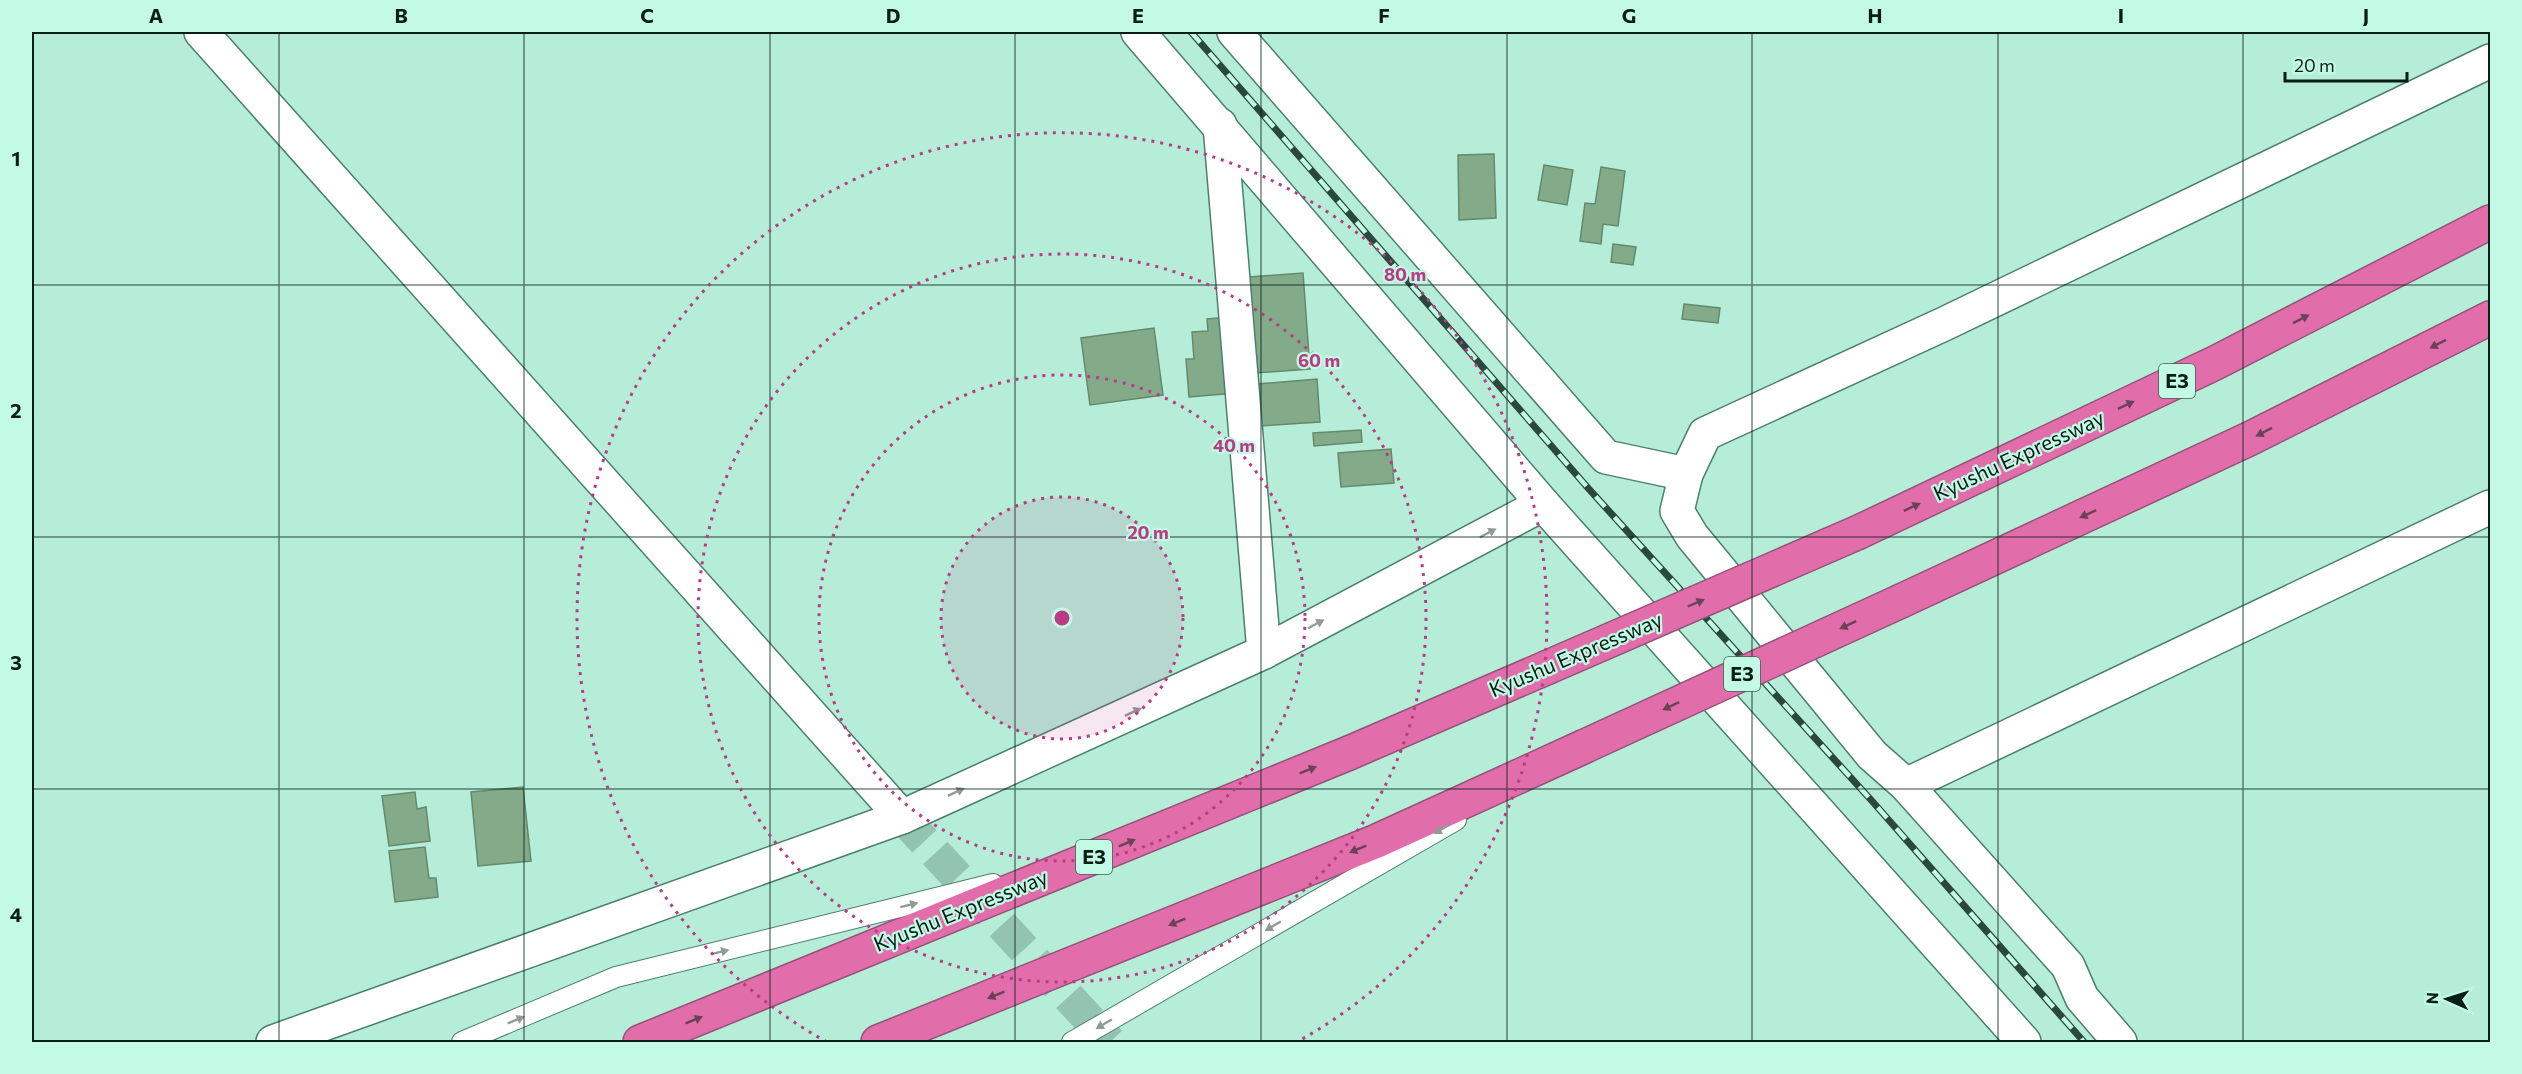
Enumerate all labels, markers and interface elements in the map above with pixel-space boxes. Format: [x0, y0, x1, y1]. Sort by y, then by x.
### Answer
text: A [149, 3, 163, 27]
text: B [394, 3, 408, 27]
text: C [640, 3, 654, 27]
text: D [886, 3, 900, 27]
text: E [1132, 3, 1144, 27]
text: F [1378, 3, 1390, 27]
text: G [1622, 3, 1636, 27]
text: H [1868, 3, 1883, 27]
text: I [2118, 3, 2124, 27]
text: J [2363, 3, 2369, 27]
scale bar [2285, 45, 2406, 83]
text: 20 m [2294, 54, 2335, 76]
text: 1 [11, 146, 21, 170]
text: 80 m [1384, 263, 1426, 285]
one-way arrow [2293, 314, 2310, 324]
one-way arrow [2430, 339, 2447, 349]
text: 60 m [1298, 349, 1340, 371]
road number: E3 [2159, 364, 2195, 398]
text: 2 [10, 398, 22, 422]
one-way arrow [2118, 401, 2135, 410]
street label: Kyushu Expressway [1929, 404, 2108, 505]
one-way arrow [2256, 427, 2273, 437]
text: 40 m [1213, 434, 1255, 456]
one-way arrow [1903, 503, 1920, 512]
one-way arrow [2079, 510, 2096, 519]
text: 20 m [1127, 521, 1169, 543]
one-way arrow [1480, 528, 1497, 538]
one-way arrow [1688, 598, 1706, 608]
street label: Kyushu Expressway [1485, 606, 1666, 701]
centre of rings [1052, 608, 1072, 628]
one-way arrow [1307, 619, 1324, 629]
one-way arrow [1840, 621, 1857, 630]
text: 3 [10, 650, 22, 674]
road number: E3 [1724, 657, 1760, 691]
one-way arrow [1662, 702, 1679, 711]
one-way arrow [1125, 707, 1142, 716]
one-way arrow [1299, 765, 1317, 774]
one-way arrow [947, 788, 964, 797]
one-way arrow [1434, 823, 1450, 834]
one-way arrow [1119, 838, 1137, 848]
road number: E3 [1076, 840, 1112, 874]
one-way arrow [1348, 844, 1366, 854]
street label: Kyushu Expressway [870, 863, 1051, 956]
one-way arrow [900, 899, 918, 909]
text: 4 [10, 902, 22, 926]
one-way arrow [1168, 918, 1186, 927]
one-way arrow [1265, 921, 1281, 932]
one-way arrow [711, 946, 729, 956]
north arrow [2417, 969, 2477, 1029]
one-way arrow [987, 991, 1005, 1000]
text: N [2422, 992, 2441, 1005]
one-way arrow [507, 1015, 525, 1025]
one-way arrow [686, 1015, 704, 1025]
one-way arrow [1095, 1019, 1112, 1029]

